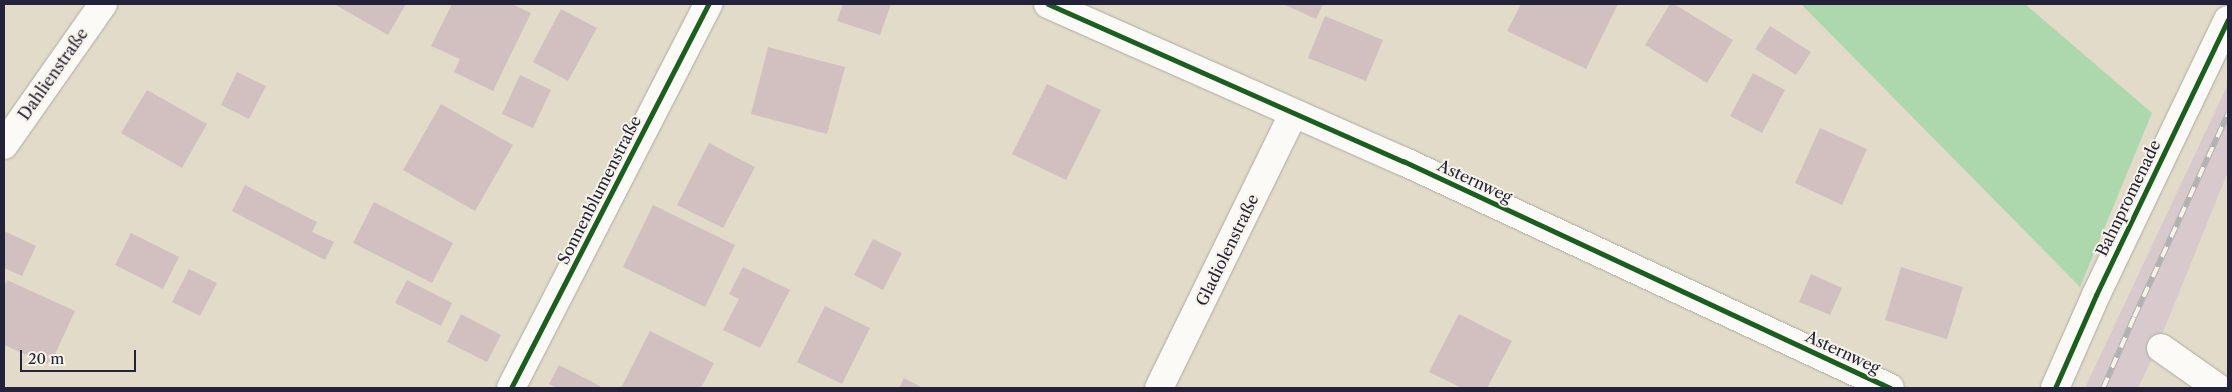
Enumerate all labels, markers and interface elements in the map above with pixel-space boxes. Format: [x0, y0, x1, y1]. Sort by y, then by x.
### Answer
street label: Dahlienstraße [14, 24, 92, 124]
street label: Sonnenblumenstraße [553, 112, 645, 268]
street label: Bahnpromenade [2092, 137, 2164, 259]
street label: Asternweg [1435, 155, 1515, 207]
street label: Gladiolenstraße [1192, 191, 1262, 309]
street label: Asternweg [1803, 326, 1883, 378]
scale bar [22, 340, 139, 372]
text: 20 m [28, 349, 64, 368]

